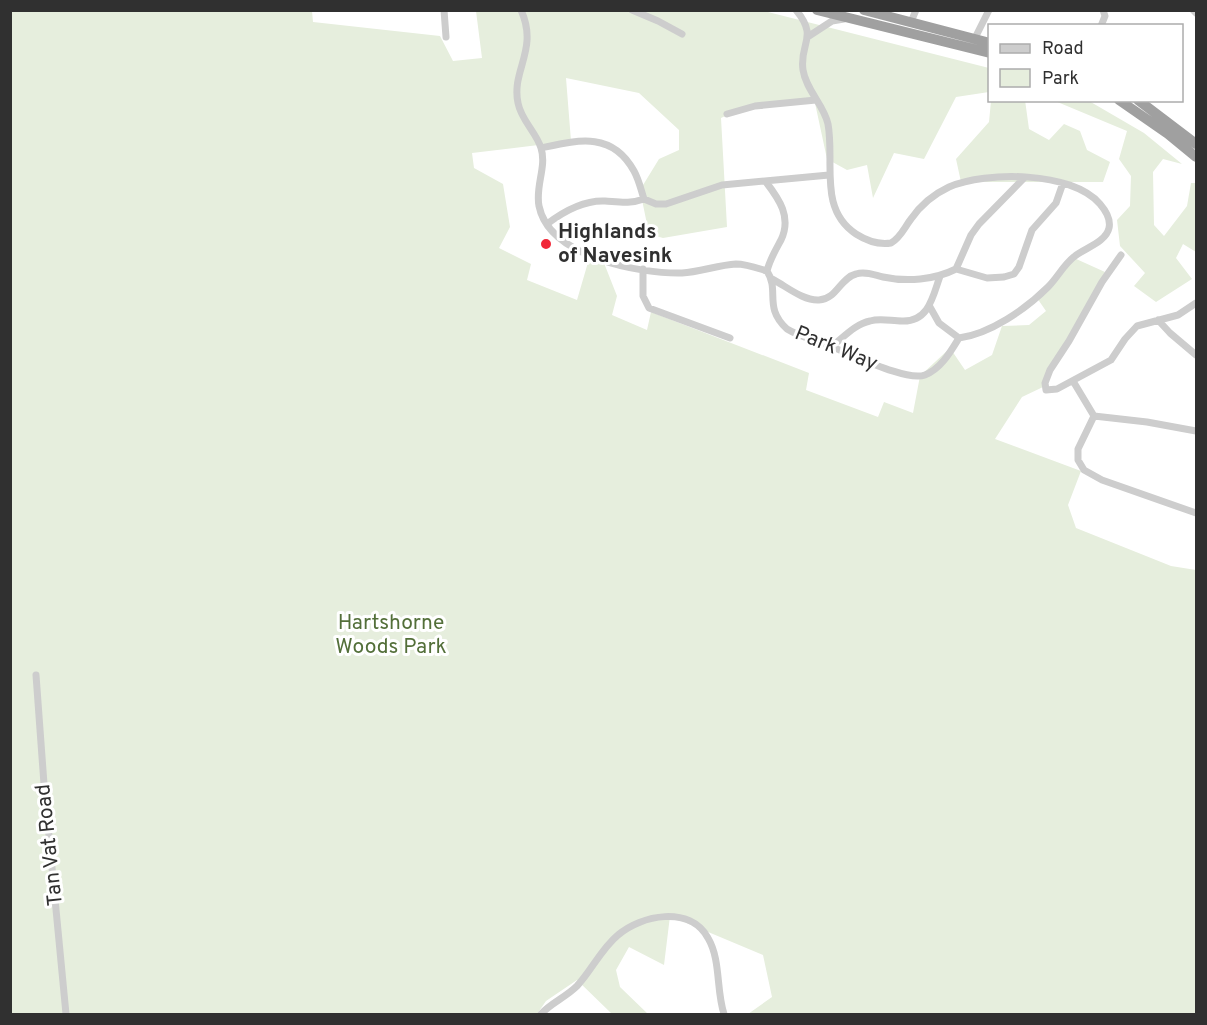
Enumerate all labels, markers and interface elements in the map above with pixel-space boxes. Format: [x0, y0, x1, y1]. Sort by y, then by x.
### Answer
legend [988, 24, 1183, 102]
text: Road [1042, 38, 1084, 61]
text: Park [1042, 68, 1079, 91]
place label: Highlands of Navesink [558, 219, 673, 270]
marker: Highlands of Navesink [539, 237, 553, 251]
street label: Park Way [791, 320, 881, 378]
park label: Hartshorne Woods Park [335, 610, 447, 661]
street label: Tan Vat Road [30, 783, 70, 907]

